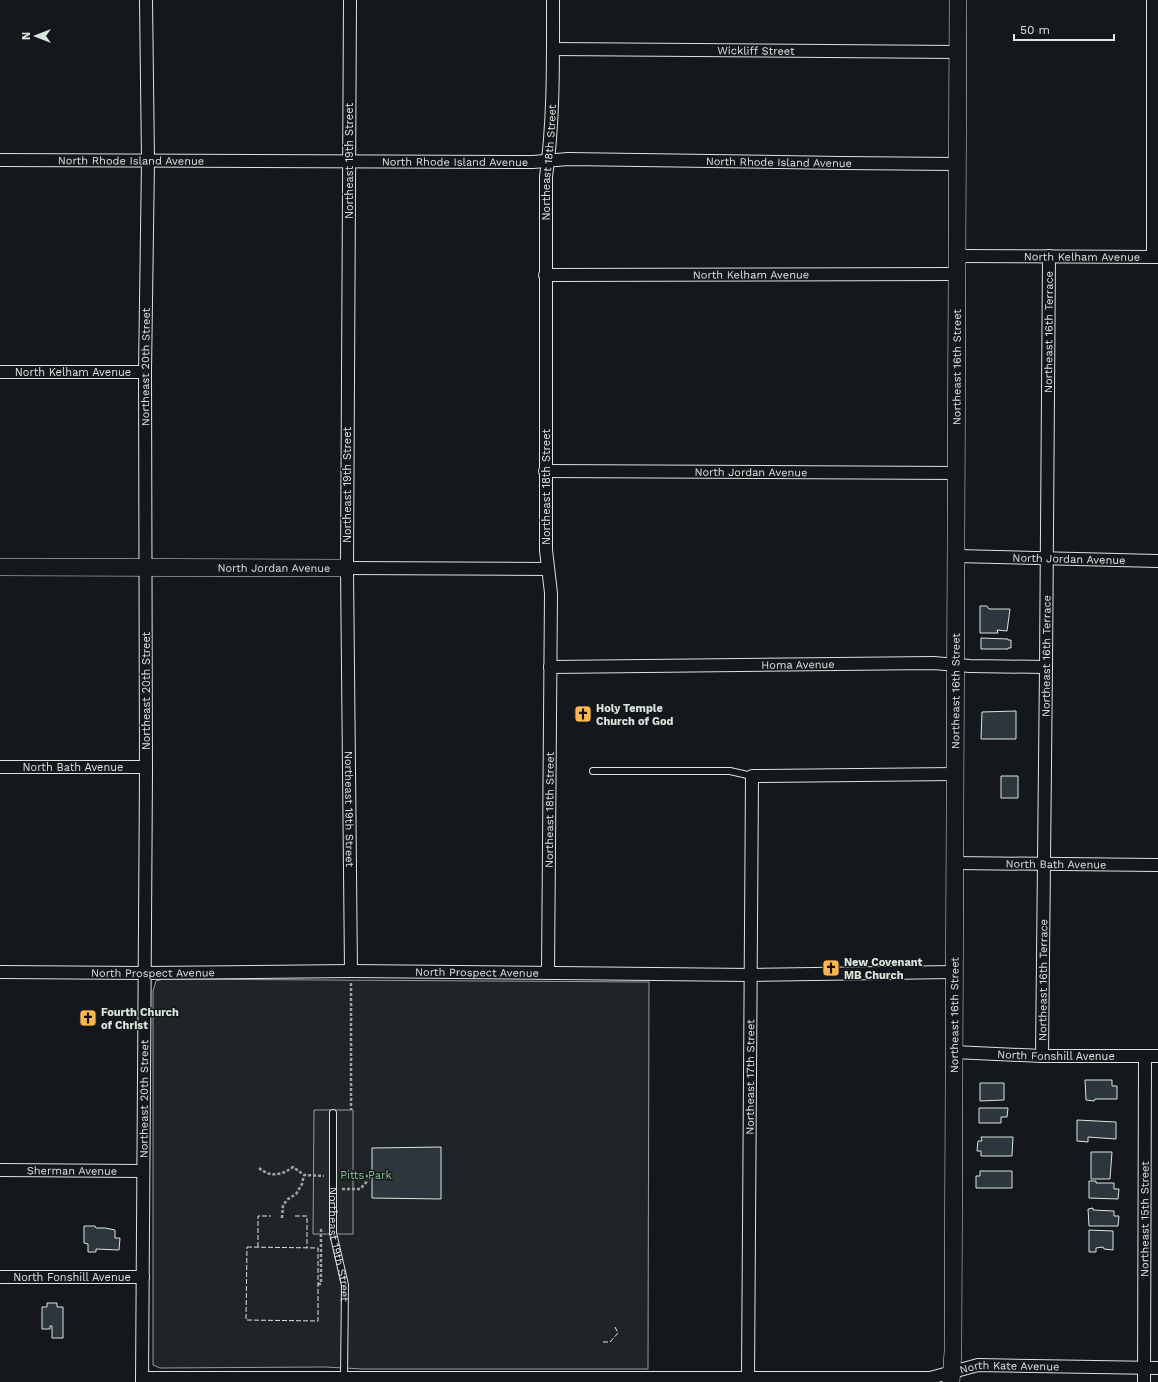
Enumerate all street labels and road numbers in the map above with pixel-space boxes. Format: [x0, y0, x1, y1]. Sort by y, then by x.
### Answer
street label: Wickliff Street [717, 44, 795, 57]
street label: Northeast 19th Street [343, 103, 356, 219]
street label: Northeast 18th Street [539, 104, 559, 220]
street label: North Rhode Island Avenue [58, 154, 204, 167]
street label: North Rhode Island Avenue [382, 155, 528, 168]
street label: North Rhode Island Avenue [706, 155, 852, 170]
street label: North Kelham Avenue [1024, 250, 1140, 263]
street label: North Kelham Avenue [693, 268, 809, 281]
street label: Northeast 16th Terrace [1041, 271, 1055, 393]
street label: Northeast 20th Street [138, 307, 152, 426]
street label: Northeast 16th Street [950, 309, 963, 425]
street label: North Kelham Avenue [15, 366, 131, 379]
street label: Northeast 19th Street [341, 427, 354, 543]
street label: Northeast 18th Street [540, 429, 553, 545]
street label: North Jordan Avenue [694, 465, 808, 479]
street label: North Jordan Avenue [1012, 551, 1126, 567]
street label: North Jordan Avenue [217, 561, 331, 574]
street label: Northeast 16th Terrace [1039, 595, 1053, 717]
street label: Northeast 20th Street [140, 631, 153, 750]
street label: Northeast 16th Street [949, 633, 962, 749]
street label: Homa Avenue [761, 658, 835, 671]
street label: Northeast 19th Street [342, 751, 356, 868]
street label: Northeast 18th Street [542, 751, 556, 868]
street label: North Bath Avenue [23, 761, 123, 774]
street label: North Bath Avenue [1005, 857, 1106, 871]
street label: Northeast 16th Terrace [1036, 919, 1050, 1041]
street label: Northeast 16th Street [948, 957, 961, 1073]
street label: North Prospect Avenue [415, 965, 539, 979]
street label: North Prospect Avenue [91, 966, 215, 980]
street label: Northeast 17th Street [743, 1019, 757, 1135]
street label: Northeast 20th Street [137, 1039, 151, 1158]
street label: North Fonshill Avenue [997, 1047, 1115, 1063]
street label: Northeast 15th Street [1138, 1161, 1151, 1277]
street label: Sherman Avenue [27, 1164, 117, 1177]
street label: Northeast 19th Street [327, 1187, 352, 1302]
street label: North Fonshill Avenue [13, 1271, 131, 1284]
street label: North Kate Avenue [958, 1358, 1060, 1376]

